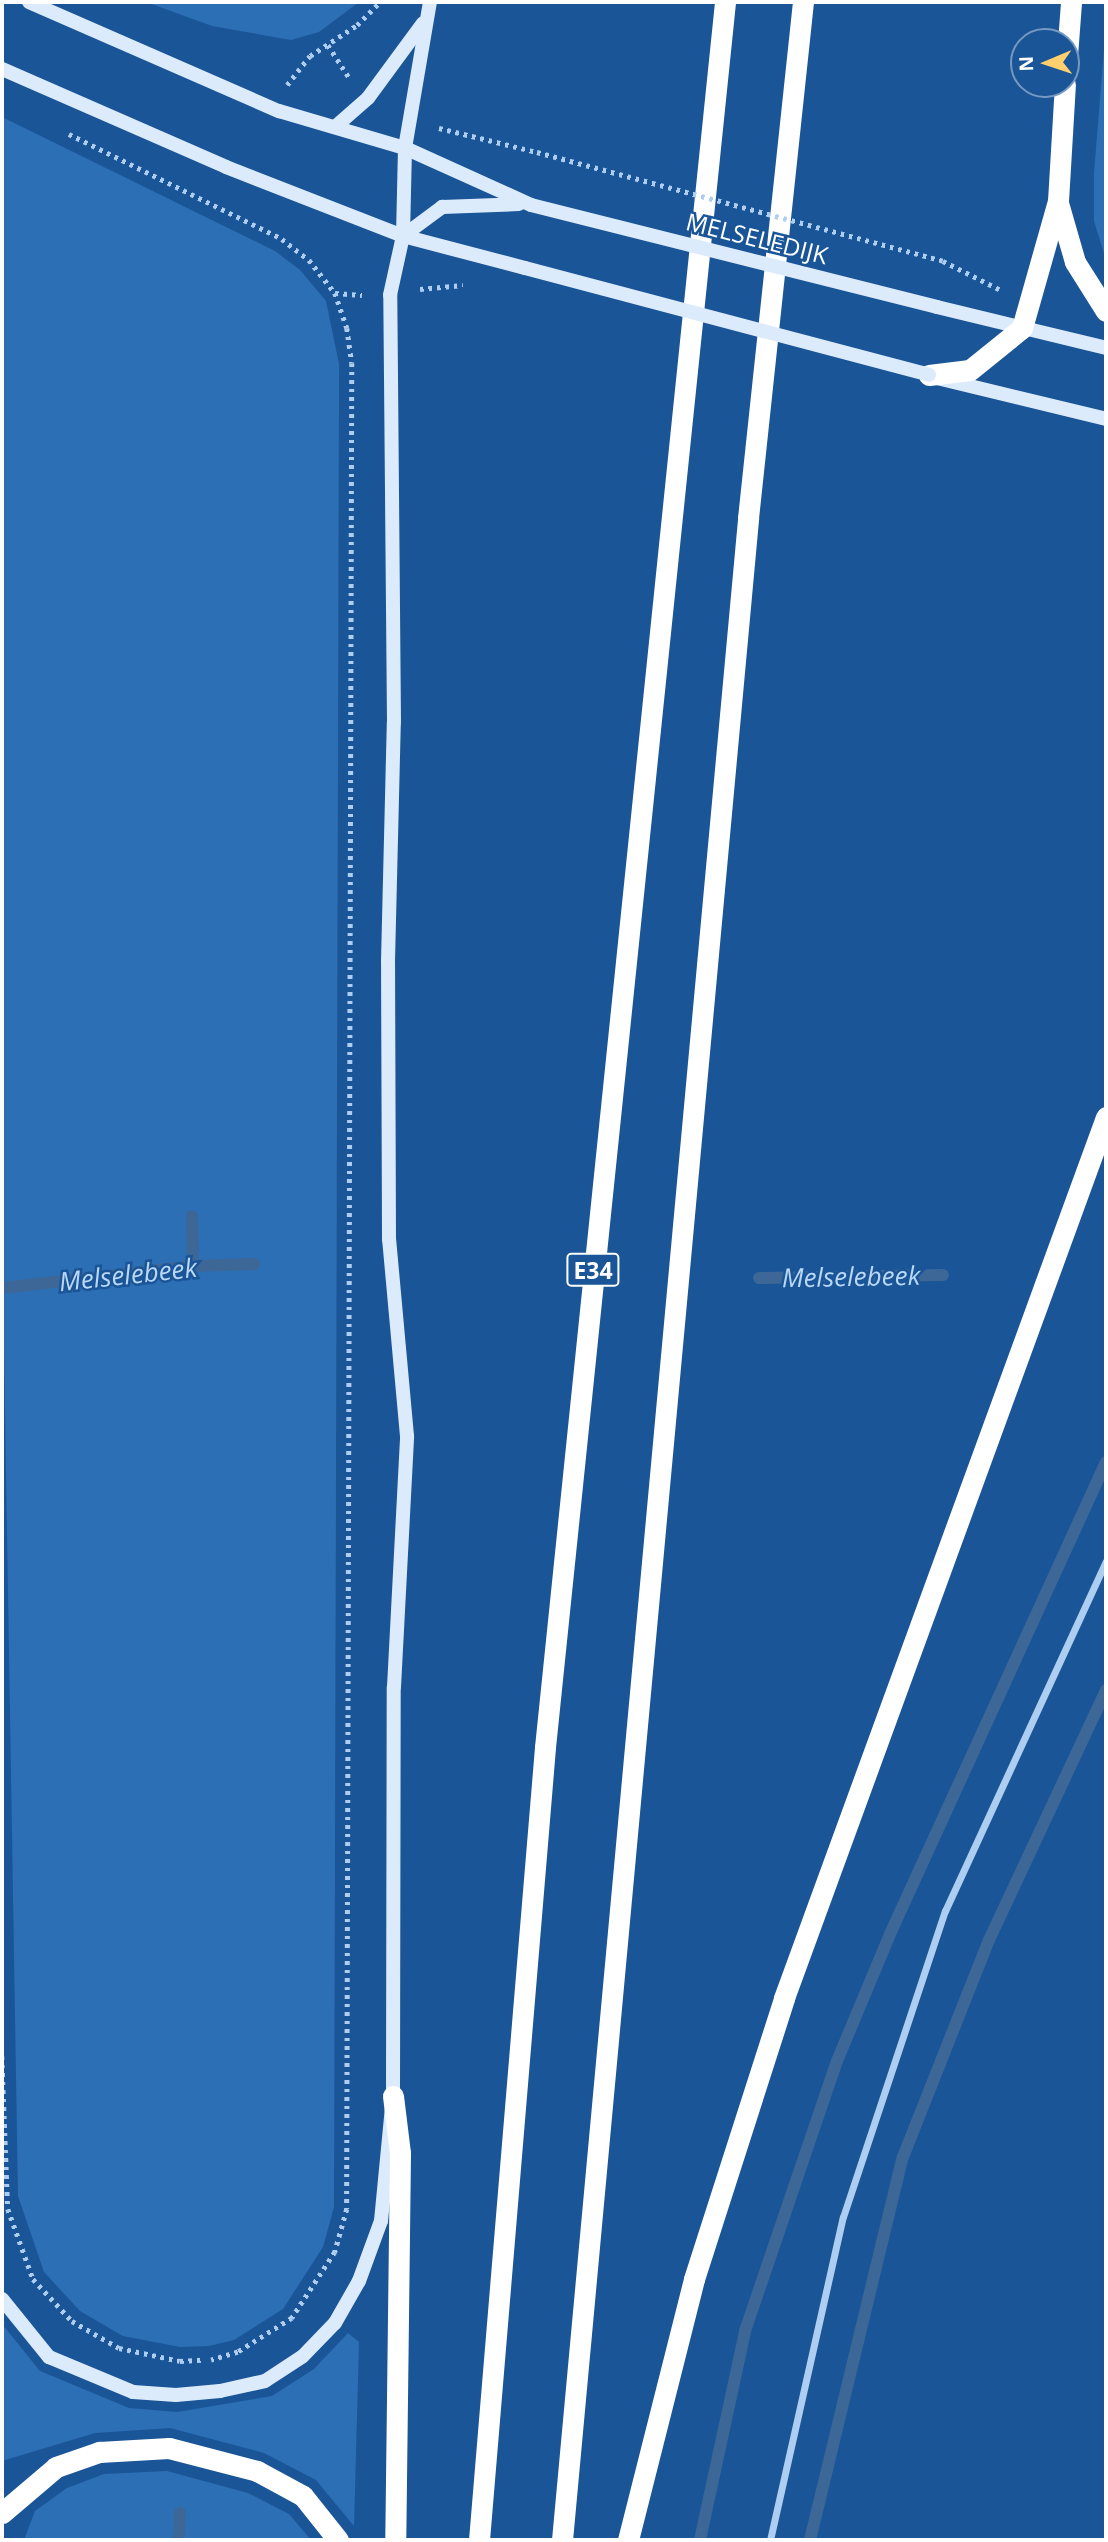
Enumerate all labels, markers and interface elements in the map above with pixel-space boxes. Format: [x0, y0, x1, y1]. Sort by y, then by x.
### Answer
north arrow [1010, 28, 1080, 98]
text: N [1013, 55, 1039, 72]
street label: MELSELEDIJK [683, 206, 831, 270]
road number: E34 [565, 1250, 621, 1289]
water label: Melselebeek [57, 1252, 199, 1298]
water label: Melselebeek [781, 1260, 921, 1294]

